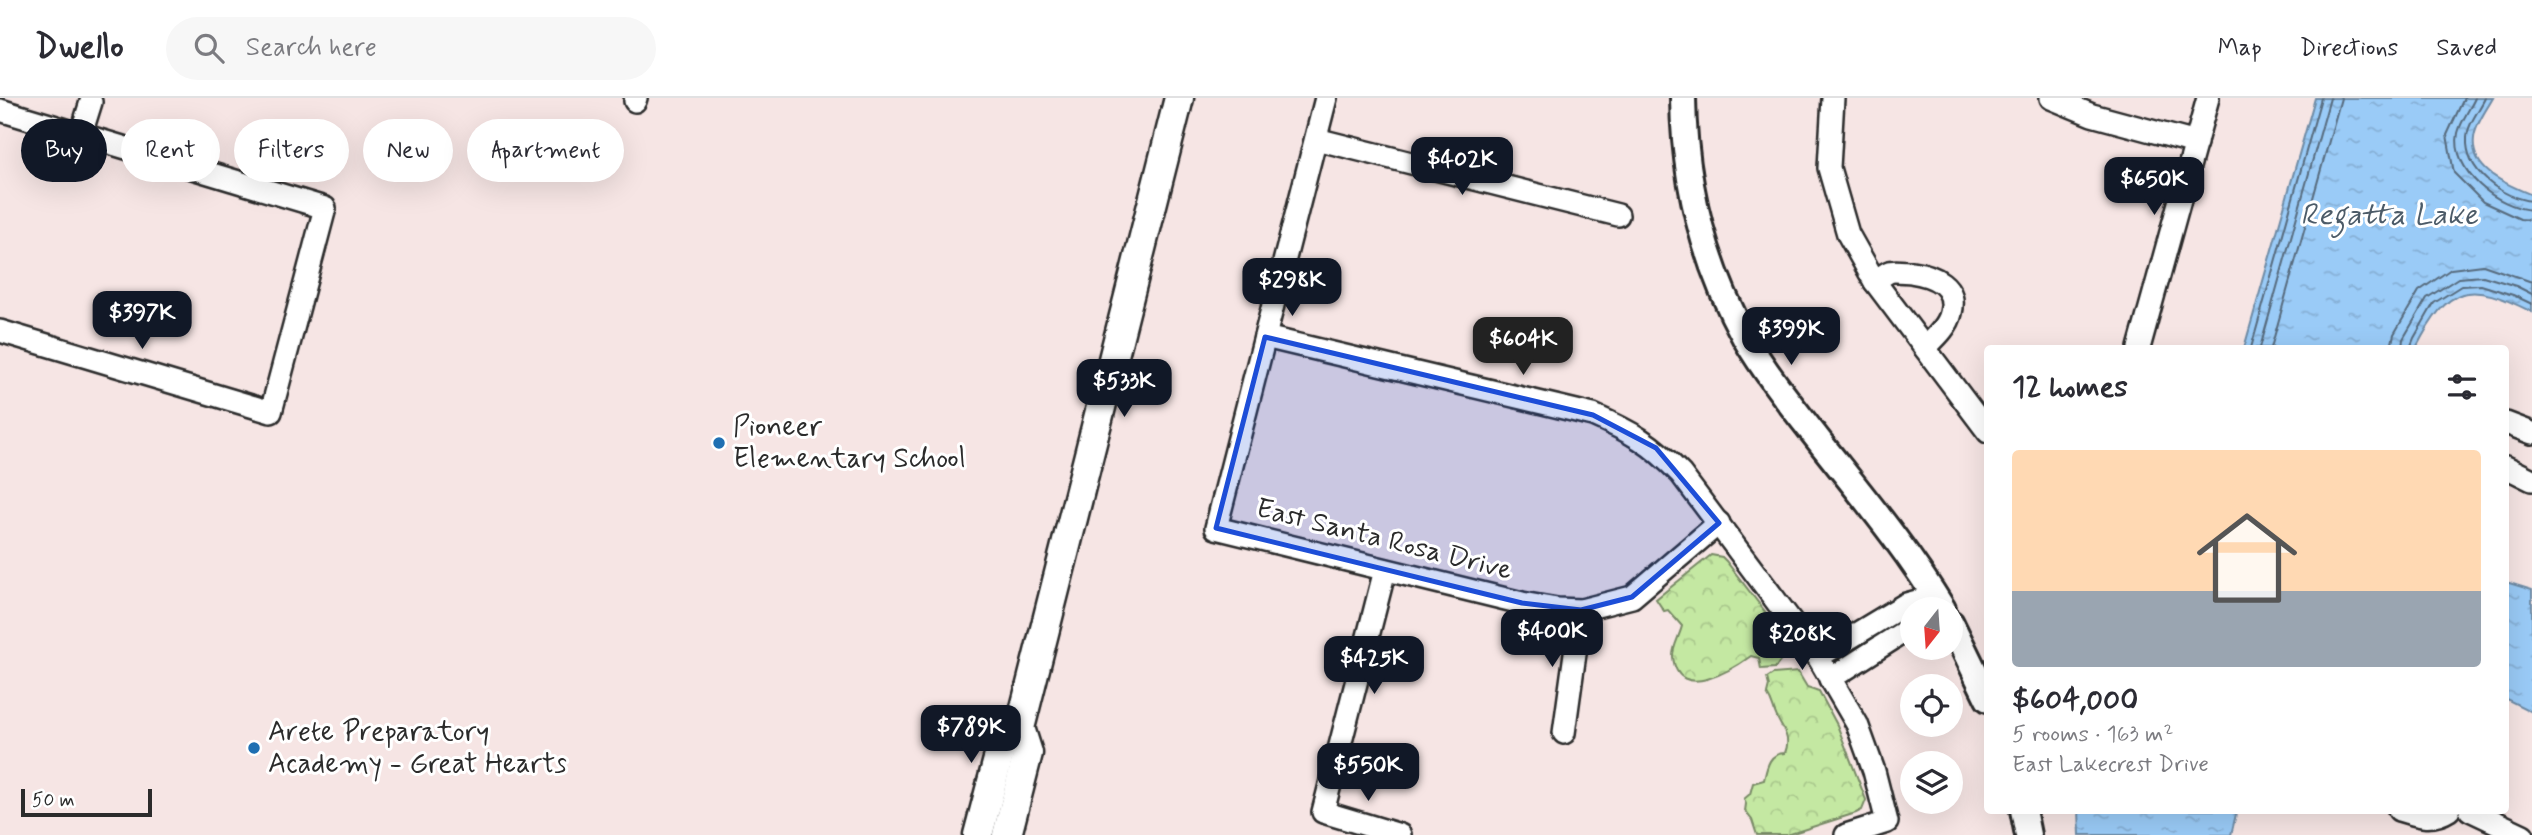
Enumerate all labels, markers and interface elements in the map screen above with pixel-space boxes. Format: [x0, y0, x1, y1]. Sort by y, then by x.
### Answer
search box [166, 17, 656, 80]
text: Dwello [35, 26, 124, 70]
icon: search [190, 29, 228, 67]
text: Search here [246, 31, 377, 65]
text: Map [2218, 33, 2262, 64]
text: Directions [2300, 33, 2398, 64]
text: Saved [2436, 33, 2497, 64]
chip: Buy [21, 119, 107, 182]
chip: Rent [121, 119, 220, 182]
chip: Filters [234, 119, 349, 182]
chip: New [363, 119, 453, 182]
chip: Apartment [467, 119, 624, 182]
pin: $402K [1413, 138, 1511, 197]
text: $402K [1427, 145, 1497, 175]
pin: $650K [2105, 158, 2203, 217]
text: $650K [2120, 165, 2188, 195]
water label: Regatta Lake [2300, 196, 2479, 239]
pin: $298K [1243, 258, 1341, 318]
text: $298K [1258, 266, 1326, 296]
pin: $397K [93, 292, 191, 351]
text: $397K [109, 299, 175, 329]
pin: $399K [1742, 308, 1840, 367]
text: $399K [1758, 315, 1824, 345]
pin: $604K [1474, 317, 1572, 377]
text: $604K [1489, 325, 1557, 355]
pin: $533K [1075, 360, 1173, 419]
text: $533K [1093, 367, 1155, 397]
text: 12 homes [2012, 368, 2128, 407]
icon: filters [2443, 368, 2481, 406]
place label: Pioneer Elementary School [733, 409, 966, 478]
marker: Pioneer Elementary School [711, 435, 727, 451]
street label: East Santa Rosa Drive [1252, 490, 1516, 590]
icon: home [2184, 495, 2310, 621]
north arrow [1900, 597, 1964, 660]
map controls [1900, 597, 1963, 814]
pin: $400K [1503, 610, 1601, 669]
pin: $208K [1753, 612, 1851, 672]
text: $400K [1517, 617, 1587, 647]
text: $208K [1769, 620, 1835, 650]
pin: $425K [1325, 636, 1423, 696]
text: $425K [1340, 644, 1408, 674]
button: locate [1900, 674, 1963, 737]
text: $604,000 [2012, 681, 2138, 720]
pin: $789K [922, 706, 1020, 765]
text: $789K [937, 713, 1005, 743]
place label: Arete Preparatory Academy - Great Hearts [268, 714, 567, 783]
text: 5 rooms · 163 m² [2012, 720, 2174, 750]
marker: Arete Preparatory Academy - Great Hearts [246, 740, 262, 756]
pin: $550K [1319, 744, 1417, 803]
text: East Lakecrest Drive [2012, 750, 2209, 780]
text: $550K [1333, 751, 1403, 781]
button: layers [1900, 751, 1963, 814]
scale bar [21, 786, 152, 818]
text: 50 m [32, 788, 75, 813]

